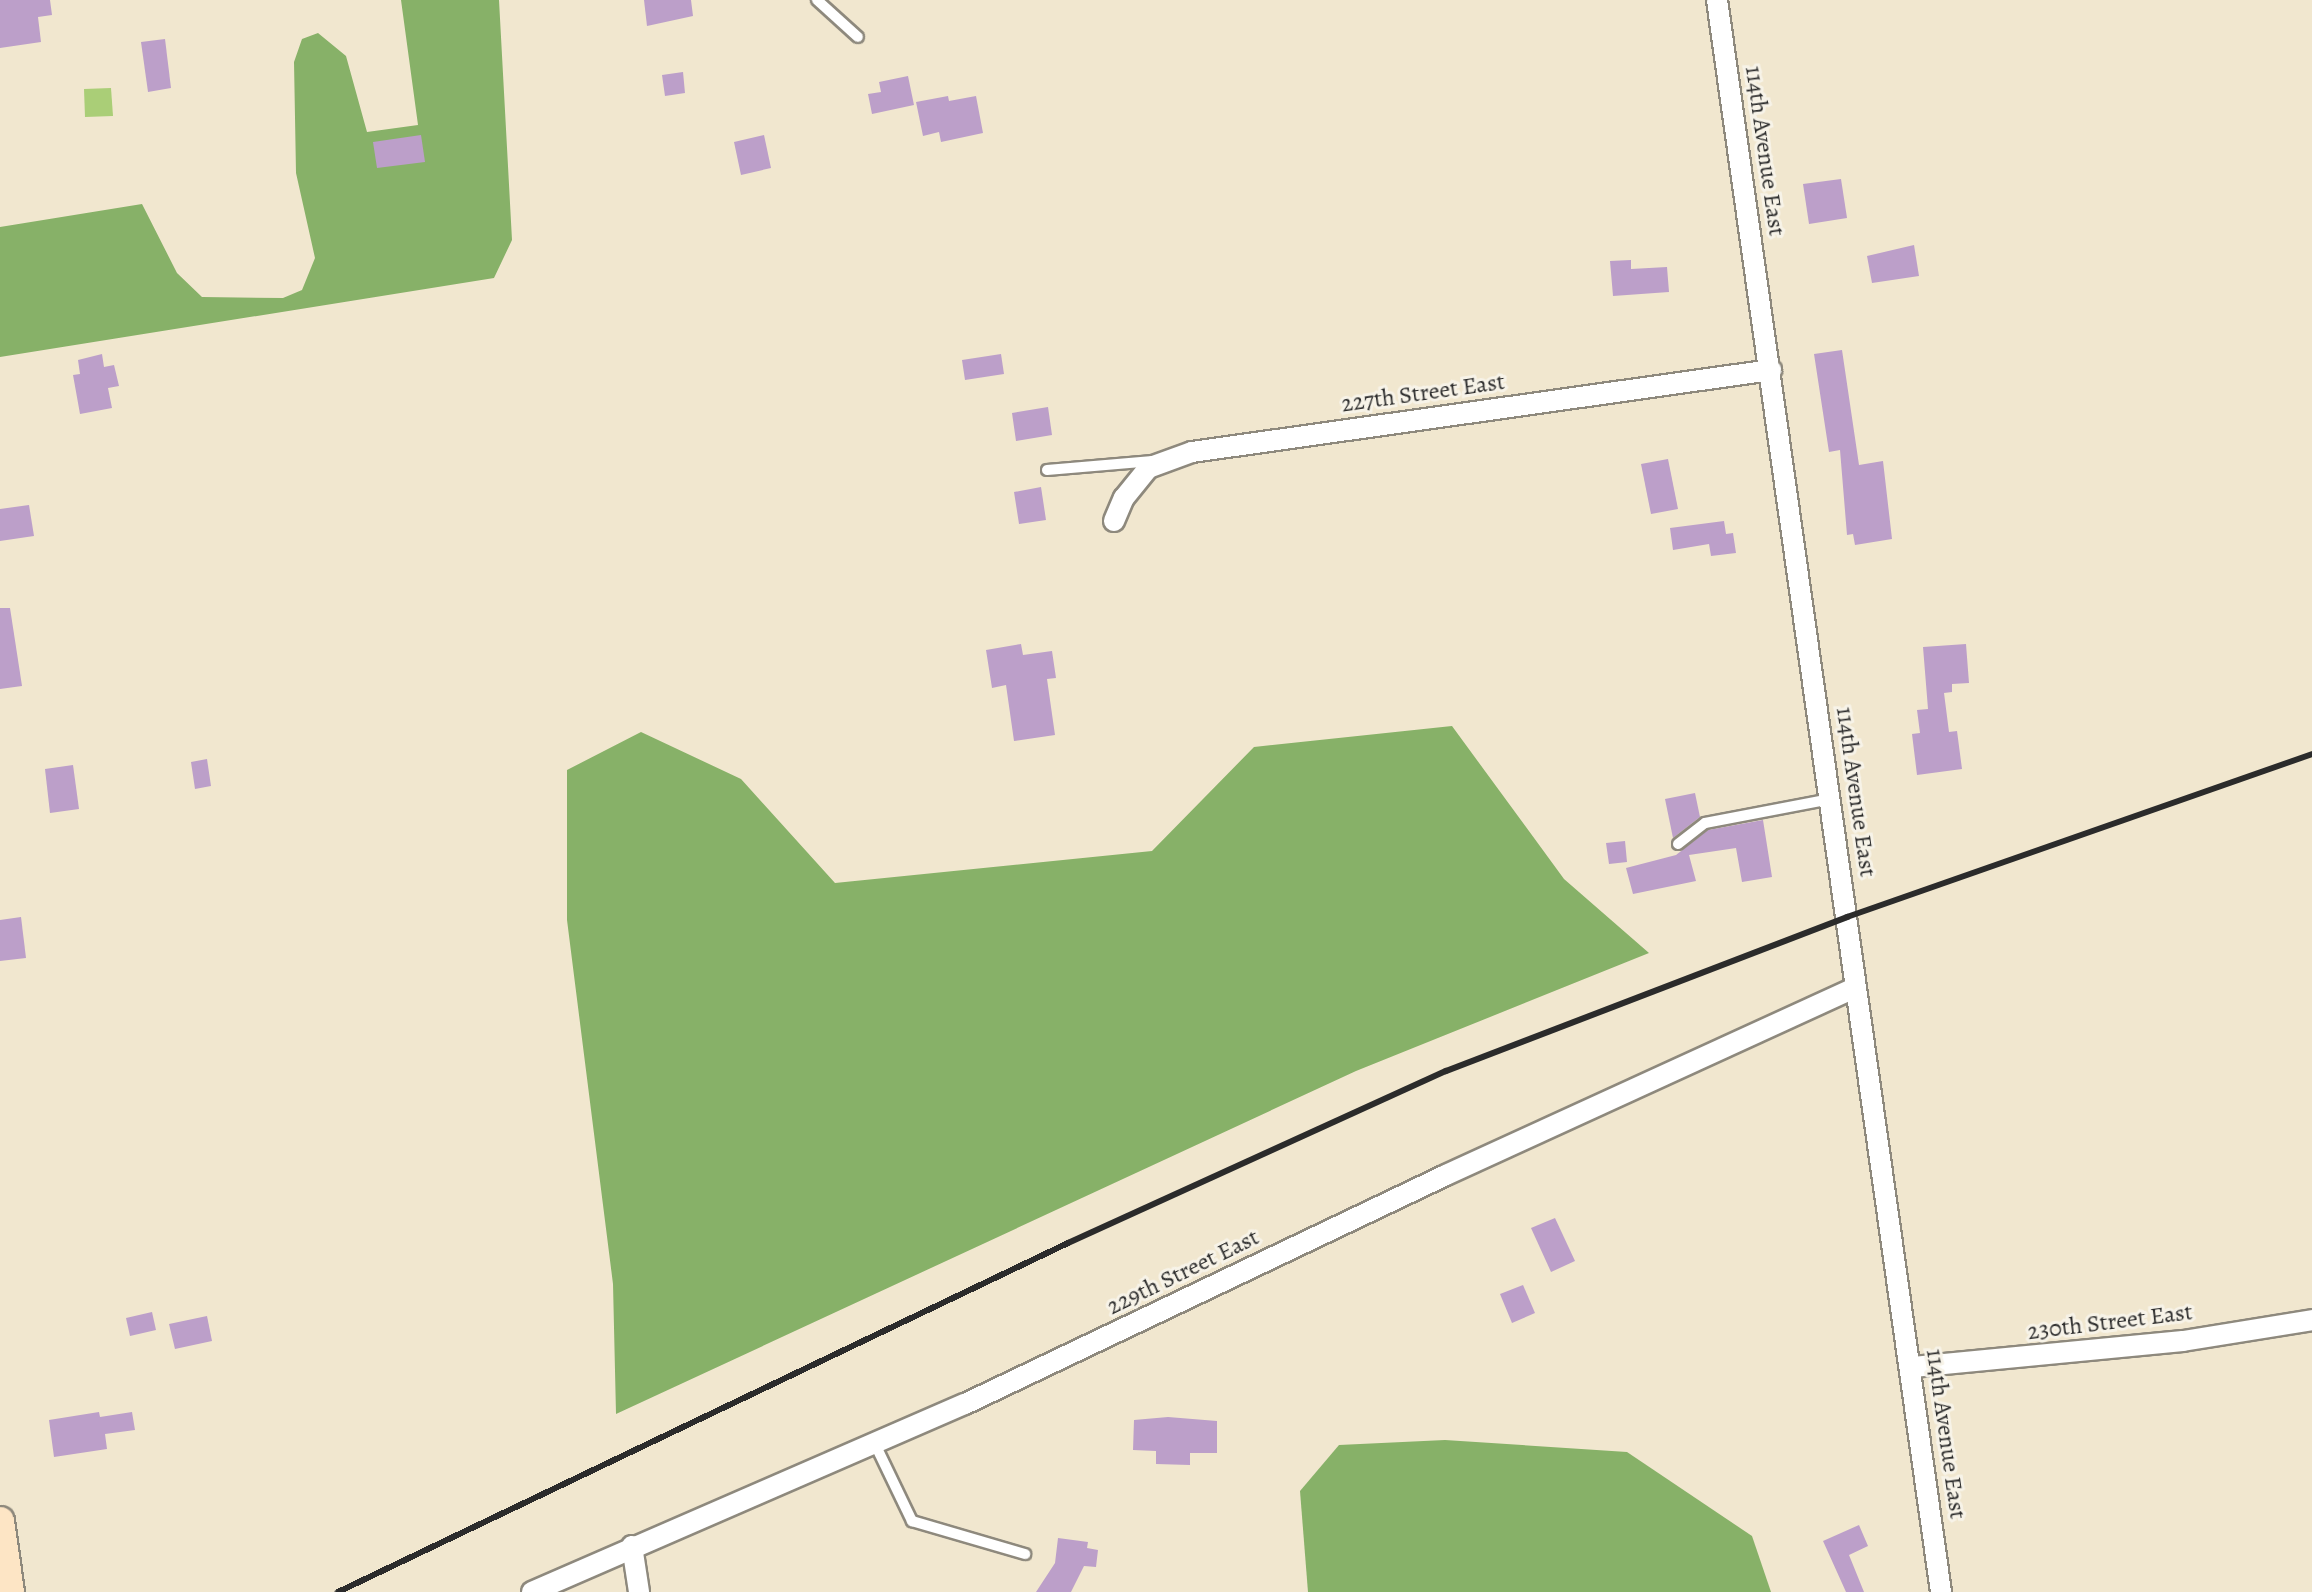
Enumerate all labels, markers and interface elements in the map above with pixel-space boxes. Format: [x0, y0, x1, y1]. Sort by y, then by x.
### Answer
street label: 114th Avenue East [1739, 64, 1791, 238]
street label: 227th Street East [1340, 367, 1506, 419]
street label: 114th Avenue East [1830, 705, 1882, 879]
street label: 229th Street East [1102, 1223, 1264, 1321]
street label: 230th Street East [2026, 1298, 2194, 1346]
street label: 114th Avenue East [1920, 1347, 1972, 1521]

